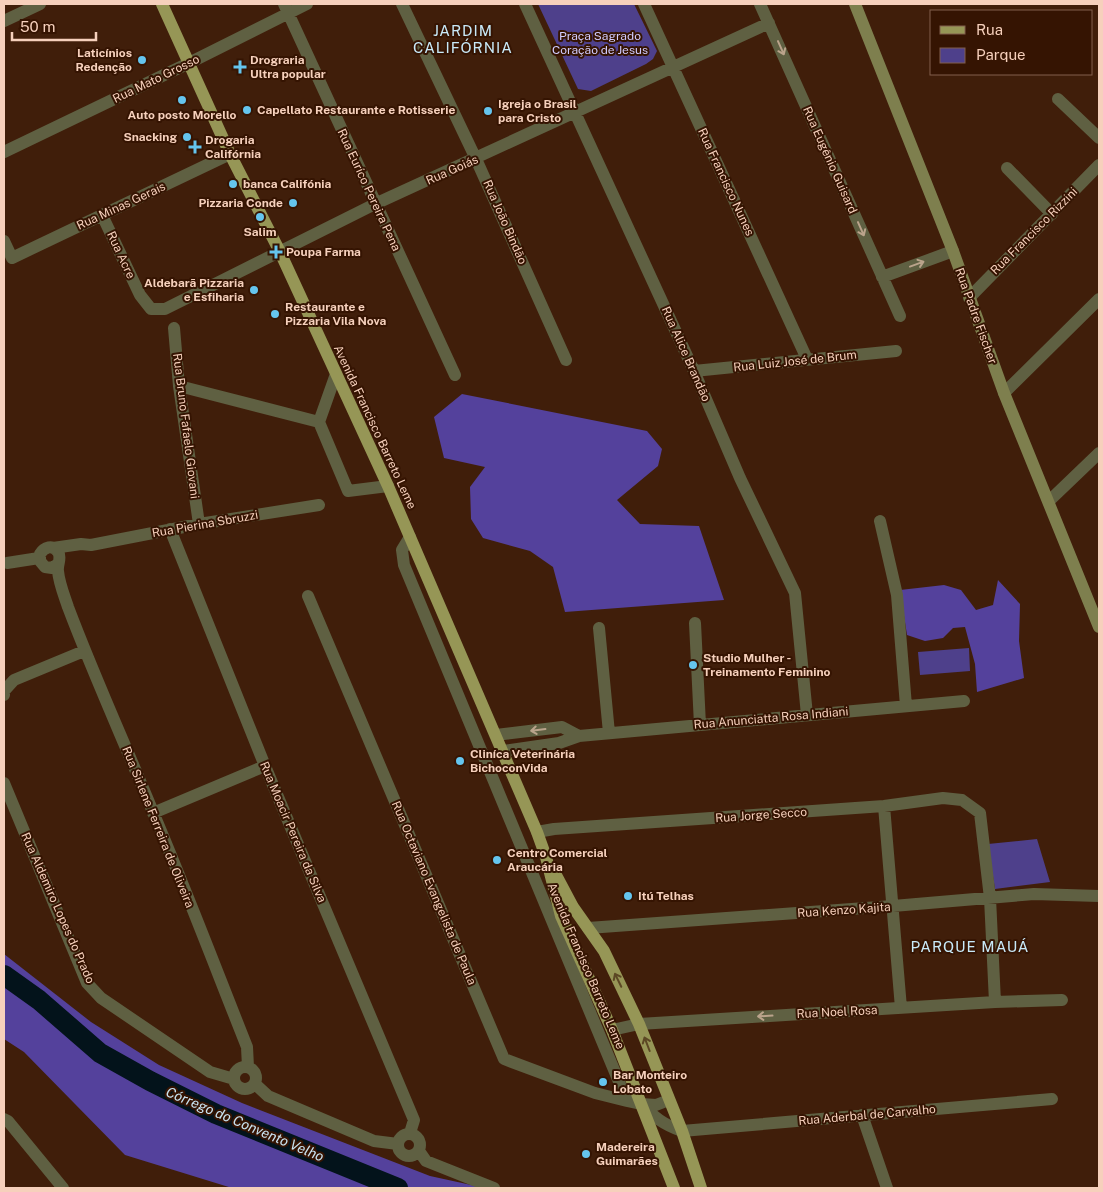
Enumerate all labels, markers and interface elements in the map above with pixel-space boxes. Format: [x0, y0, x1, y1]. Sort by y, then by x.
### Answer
scale bar [12, 10, 96, 42]
legend [930, 10, 1093, 75]
text: 50 m [20, 18, 55, 35]
text: Rua [976, 21, 1003, 38]
district label: JARDIM CALIFÓRNIA [413, 22, 513, 56]
park label: Praça Sagrado Coração de Jesus [552, 29, 648, 57]
one-way arrow [776, 40, 786, 55]
place label: Laticínios Redenção [75, 46, 132, 74]
text: Parque [976, 46, 1026, 63]
street label: Rua Mato Grosso [110, 52, 202, 106]
place label: Drograria Ultra popular [250, 53, 326, 81]
marker: Laticínios Redenção [136, 54, 148, 66]
marker: Drograria Ultra popular [234, 61, 246, 73]
marker: Auto posto Morello [176, 94, 188, 106]
place label: Igreja o Brasil para Cristo [498, 97, 577, 125]
place label: Capellato Restaurante e Rotisserie [257, 103, 455, 117]
marker: Capellato Restaurante e Rotisserie [241, 104, 253, 116]
street label: Rua Eugênio Guisard [800, 104, 860, 216]
marker: Igreja o Brasil para Cristo [482, 105, 494, 117]
place label: Auto posto Morello [128, 108, 236, 122]
street label: Rua Francisco Nunes [695, 126, 757, 238]
street label: Rua Euríco Pereira Pena [334, 127, 404, 253]
place label: Snacking [123, 130, 177, 144]
marker: Snacking [181, 131, 193, 143]
place label: Drogaria Califórnia [205, 133, 261, 161]
marker: Drogaria Califórnia [189, 141, 201, 153]
street label: Rua Goiás [424, 152, 480, 188]
place label: banca Califónia [243, 177, 331, 191]
marker: banca Califónia [227, 178, 239, 190]
street label: Rua João Bindão [480, 178, 530, 267]
street label: Rua Minas Gerais [74, 179, 168, 233]
street label: Rua Francisco Rizzini [988, 185, 1080, 277]
place label: Pizzaria Conde [198, 196, 283, 210]
marker: Pizzaria Conde [287, 197, 299, 209]
marker: Salim [254, 211, 266, 223]
one-way arrow [856, 221, 866, 236]
place label: Salim [244, 225, 277, 239]
street label: Rua Acre [104, 229, 138, 281]
place label: Poupa Farma [286, 245, 361, 259]
marker: Poupa Farma [270, 246, 282, 258]
one-way arrow [909, 259, 925, 268]
street label: Rua Padre Fischer [952, 266, 1000, 366]
place label: Aldebarã Pizzaria e Esfiharia [144, 276, 244, 304]
marker: Aldebarã Pizzaria e Esfiharia [248, 284, 260, 296]
place label: Restaurante e Pizzaria Vila Nova [285, 300, 387, 328]
street label: Rua Alice Brandão [659, 304, 713, 404]
marker: Restaurante e Pizzaria Vila Nova [269, 308, 281, 320]
street label: Avenida Francisco Barreto Leme [331, 343, 419, 511]
street label: Rua Luiz José de Brum [733, 348, 857, 374]
street label: Rua Bruno Fafaelo Giovani [170, 353, 202, 500]
street label: Rua Pierina Sbruzzi [151, 508, 259, 540]
place label: Studio Mulher - Treinamento Feminino [703, 651, 831, 679]
marker: Studio Mulher - Treinamento Feminino [687, 659, 699, 671]
street label: Rua Anunciatta Rosa Indiani [693, 704, 849, 732]
one-way arrow [531, 725, 547, 735]
street label: Rua Sirlene Ferreira de Oliveira [119, 744, 197, 910]
place label: Cliníca Veterinária BichoconVida [470, 747, 575, 775]
marker: Cliníca Veterinária BichoconVida [454, 755, 466, 767]
street label: Rua Moacir Pereira da Silva [257, 759, 329, 905]
street label: Rua Octaviano Evangelista de Paula [389, 799, 479, 987]
street label: Rua Jorge Secco [715, 805, 808, 825]
street label: Rua Aldemiro Lopes do Prado [18, 830, 98, 986]
place label: Centro Comercial Araucária [507, 846, 608, 874]
marker: Centro Comercial Araucária [491, 854, 503, 866]
street label: Avenida Francisco Barreto Leme [545, 881, 628, 1051]
place label: Itú Telhas [638, 889, 694, 903]
marker: Itú Telhas [622, 890, 634, 902]
street label: Rua Kenzo Kajita [797, 900, 891, 920]
district label: PARQUE MAUÁ [911, 938, 1029, 955]
one-way arrow [613, 973, 622, 988]
street label: Rua Noel Rosa [796, 1003, 878, 1021]
one-way arrow [758, 1012, 774, 1021]
one-way arrow [642, 1037, 651, 1052]
place label: Bar Monteiro Lobato [613, 1068, 687, 1096]
marker: Bar Monteiro Lobato [597, 1076, 609, 1088]
water label: Córrego do Convento Velho [164, 1083, 327, 1165]
street label: Rua Aderbal de Carvalho [798, 1102, 937, 1128]
place label: Madereira Guimarães [596, 1140, 658, 1168]
marker: Madereira Guimarães [580, 1148, 592, 1160]

